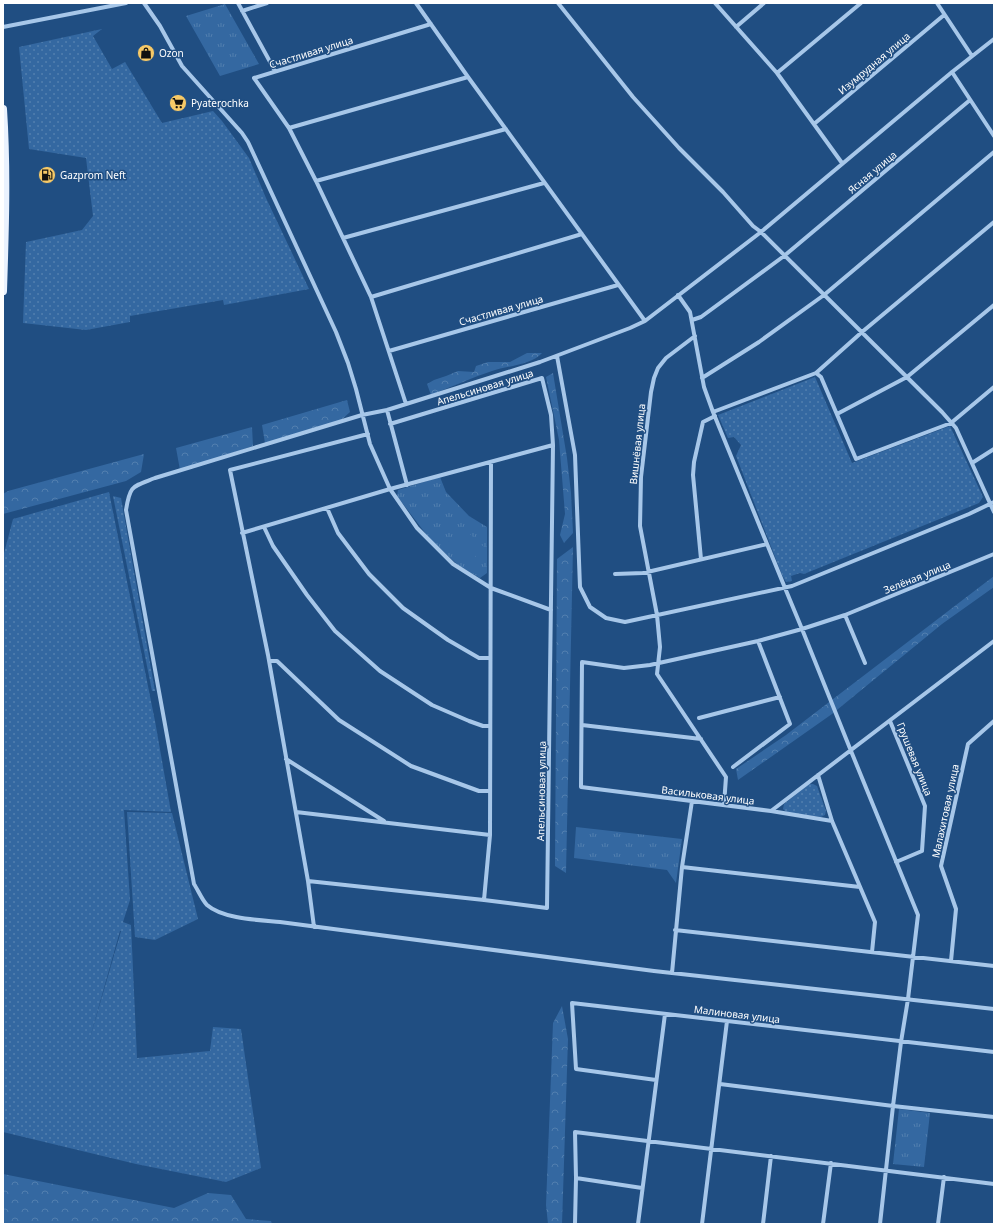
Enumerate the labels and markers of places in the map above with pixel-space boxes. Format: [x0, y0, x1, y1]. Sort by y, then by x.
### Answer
shop icon: Ozon [136, 43, 156, 63]
place label: Ozon [159, 46, 184, 60]
supermarket icon: Pyaterochka [168, 93, 188, 113]
place label: Pyaterochka [191, 96, 249, 110]
fuel station icon: Gazprom Neft [37, 165, 57, 185]
place label: Gazprom Neft [60, 168, 126, 182]

